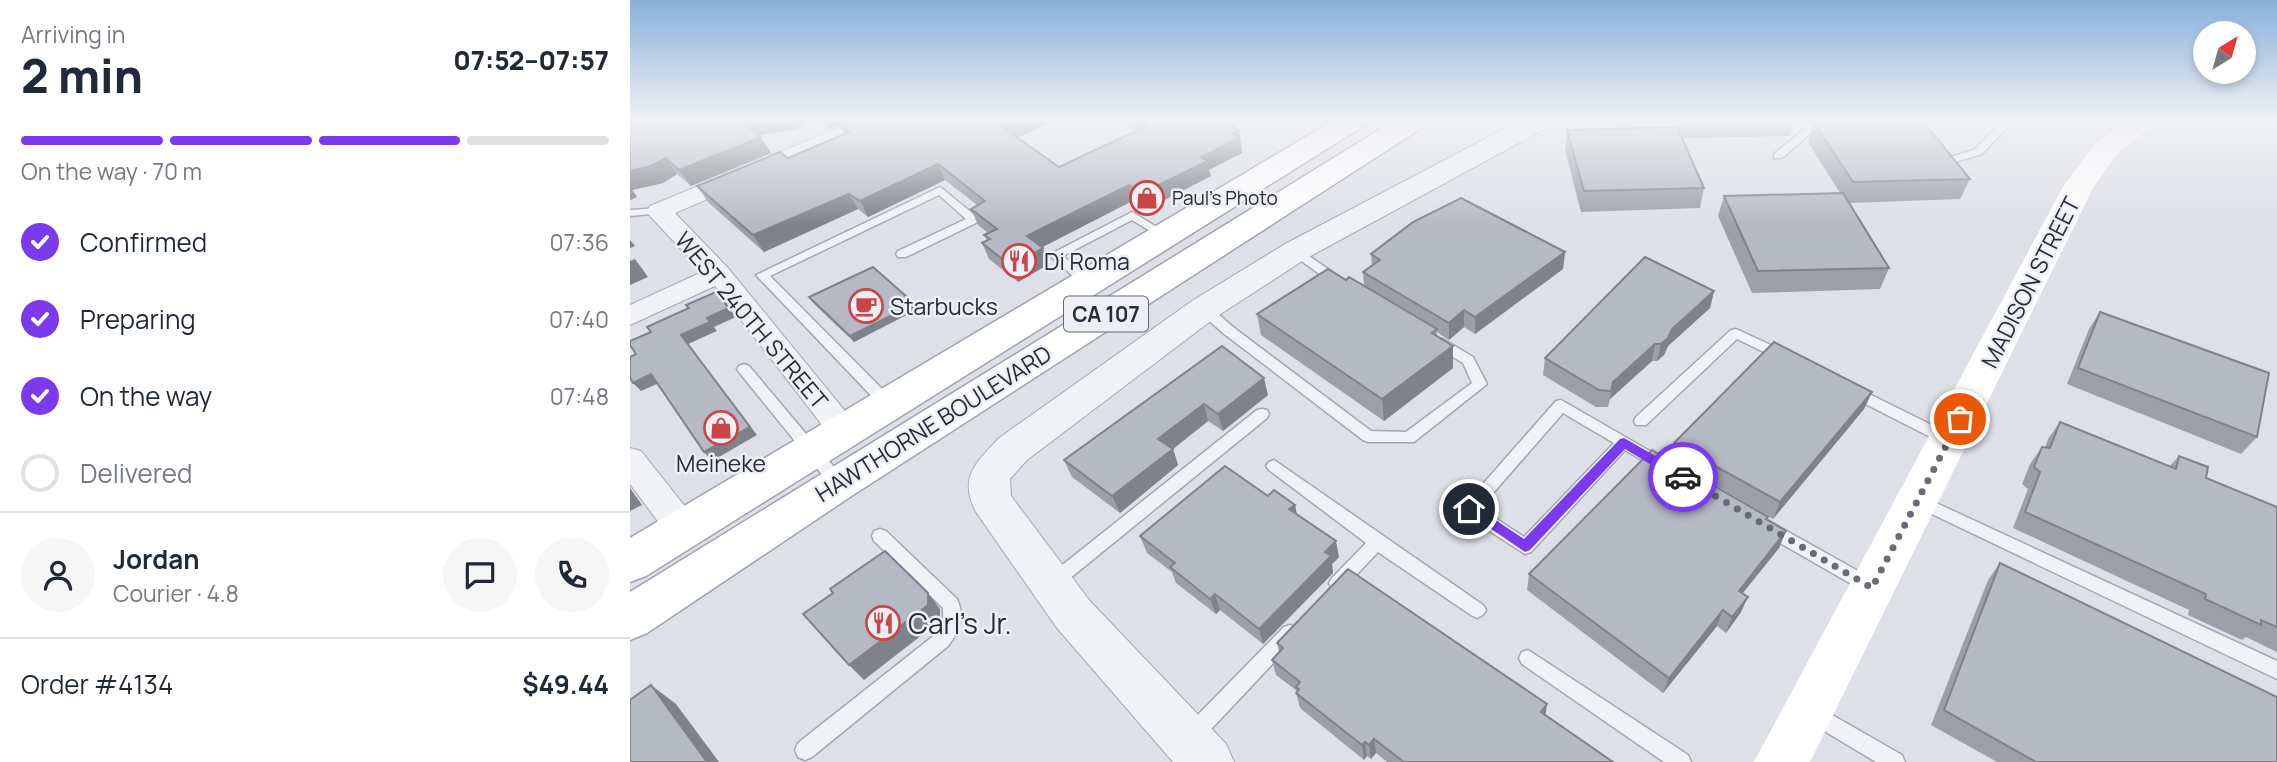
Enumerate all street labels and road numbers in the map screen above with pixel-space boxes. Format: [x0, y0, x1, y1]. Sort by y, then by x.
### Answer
street label: MADISON STREET [1973, 191, 2087, 373]
street label: WEST 240TH STREET [668, 225, 836, 416]
road number: CA 107 [1064, 296, 1148, 332]
street label: HAWTHORNE BOULEVARD [809, 337, 1057, 509]

